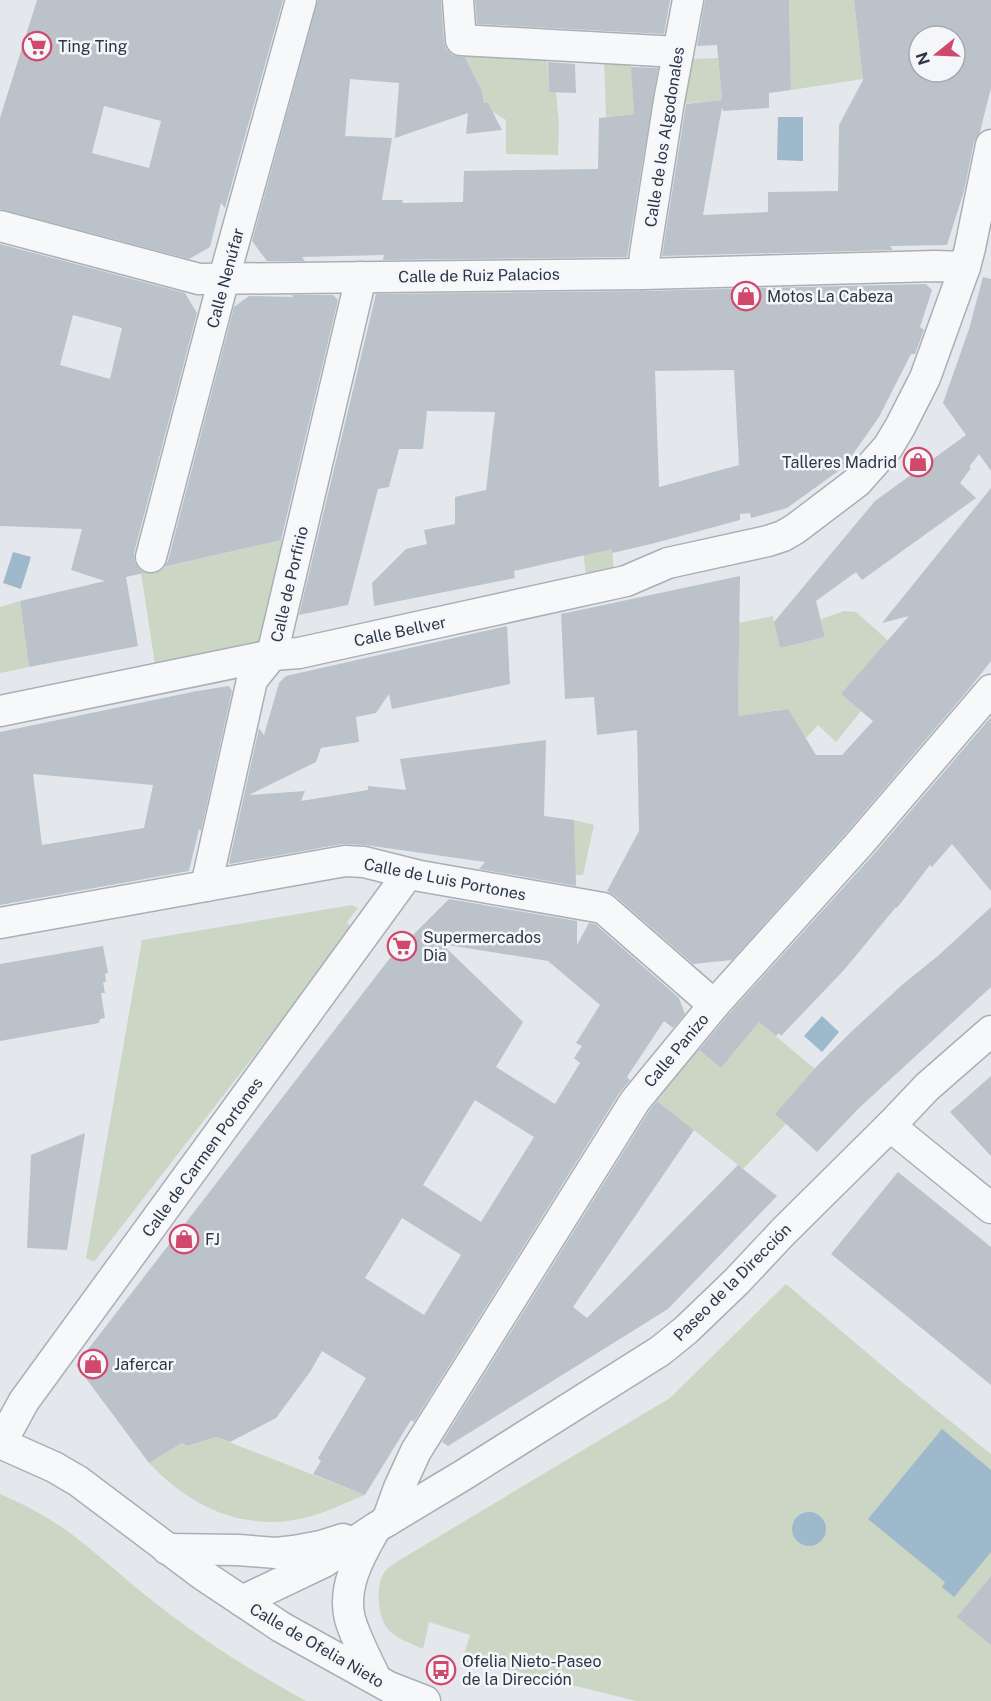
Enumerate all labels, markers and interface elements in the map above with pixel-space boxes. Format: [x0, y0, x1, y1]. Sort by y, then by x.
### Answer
north arrow [907, 24, 967, 84]
supermarket icon: Ting Ting [21, 30, 53, 62]
place label: Ting Ting [58, 37, 127, 56]
street label: Calle de los Algodonales [641, 45, 688, 229]
text: N [912, 50, 934, 67]
street label: Calle Nenúfar [203, 226, 248, 330]
street label: Calle de Ruiz Palacios [398, 265, 560, 286]
shop icon: Motos La Cabeza [730, 280, 762, 312]
place label: Motos La Cabeza [767, 287, 893, 306]
shop icon: Talleres Madrid [902, 446, 934, 478]
place label: Talleres Madrid [782, 453, 897, 472]
street label: Calle de Porfirio [267, 524, 312, 644]
street label: Calle Bellver [352, 612, 448, 651]
street label: Calle de Luis Portones [362, 854, 528, 905]
place label: Supermercados Dia [423, 928, 541, 965]
supermarket icon: Supermercados Dia [386, 930, 418, 962]
street label: Calle Panizo [640, 1010, 713, 1091]
street label: Calle de Carmen Portones [138, 1074, 267, 1241]
street label: Paseo de la Dirección [670, 1220, 795, 1345]
shop icon: FJ [168, 1223, 200, 1255]
place label: FJ [205, 1230, 220, 1249]
shop icon: Jafercar [77, 1348, 109, 1380]
place label: Jafercar [114, 1355, 174, 1374]
street label: Calle de Ofelia Nieto [246, 1599, 387, 1692]
place label: Ofelia Nieto-Paseo de la Dirección [462, 1652, 602, 1689]
bus stop icon: Ofelia Nieto-Paseo de la Dirección [425, 1654, 457, 1686]

